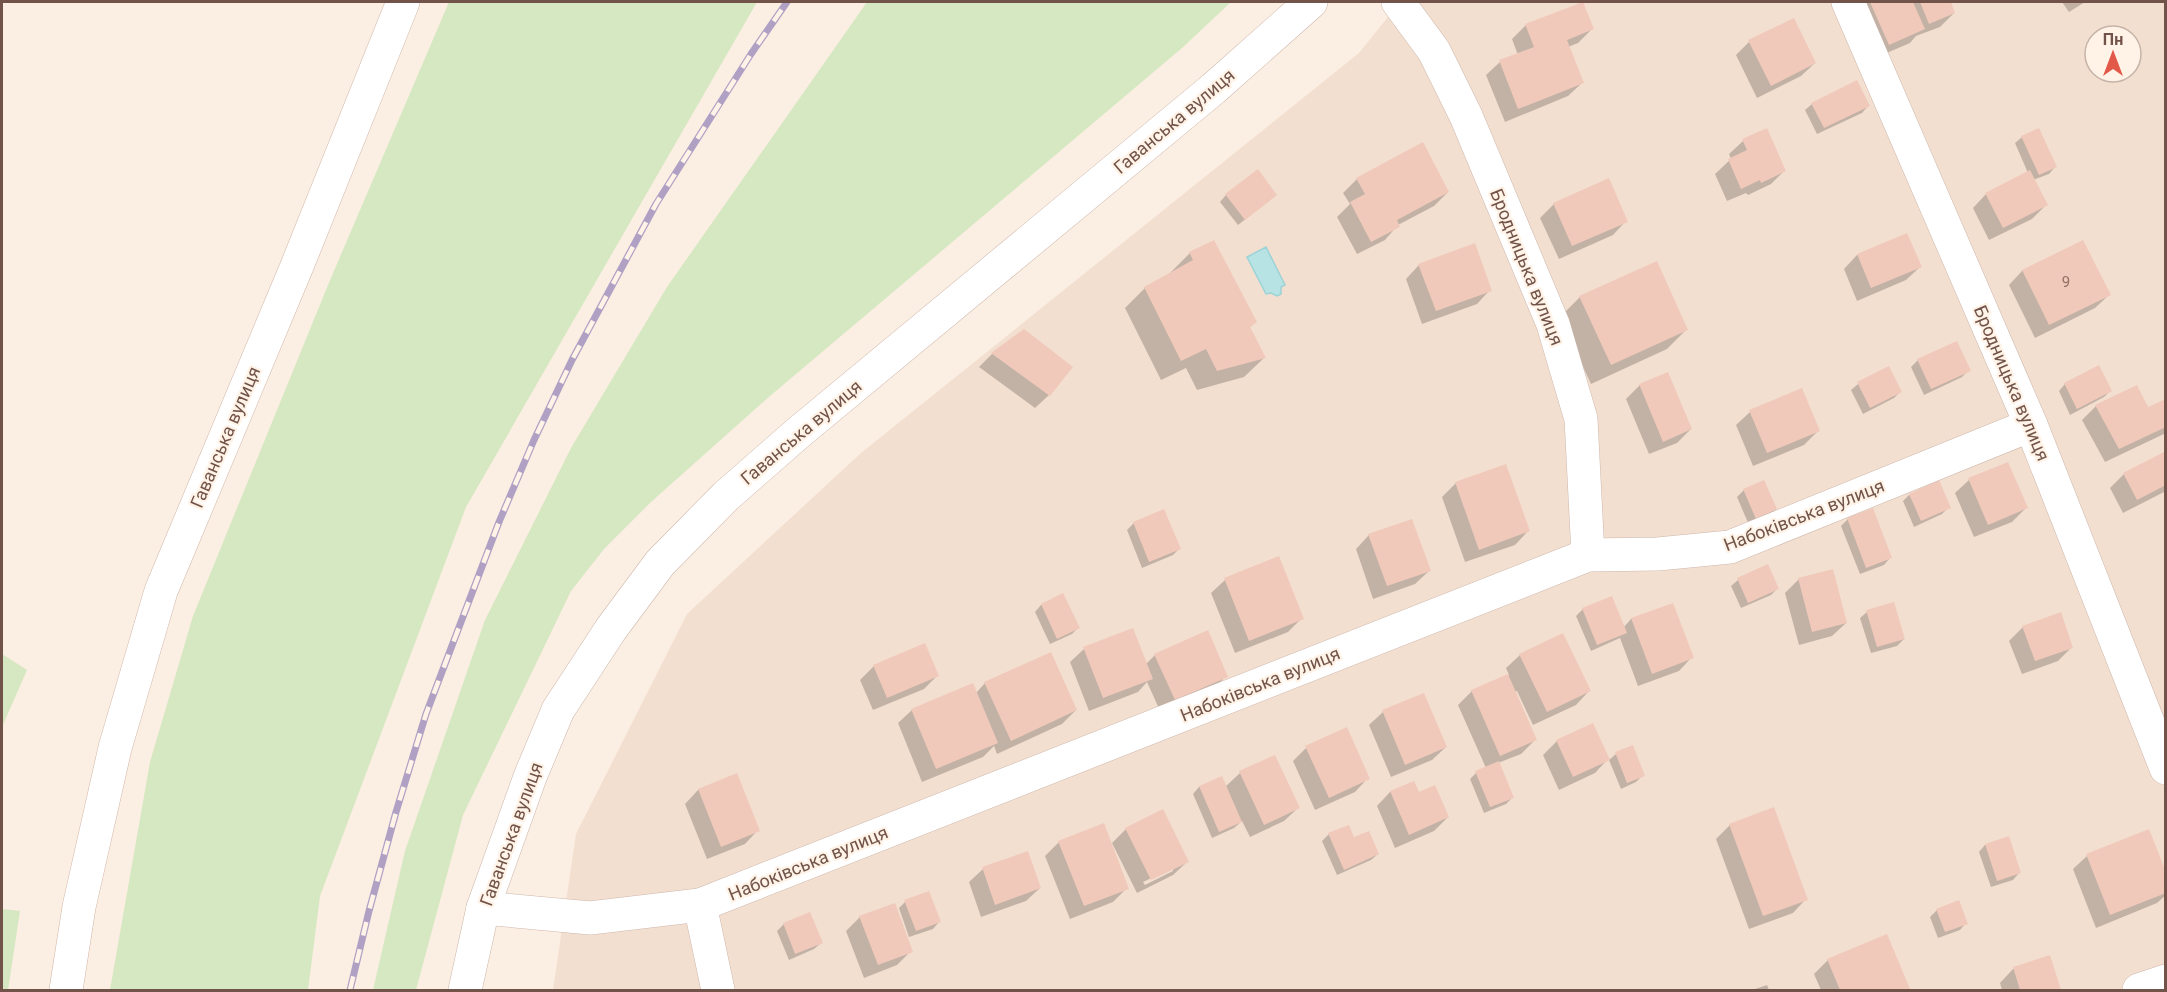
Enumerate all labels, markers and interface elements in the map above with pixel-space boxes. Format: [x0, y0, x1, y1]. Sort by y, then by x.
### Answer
north arrow [2083, 24, 2143, 84]
text: Пн [2103, 30, 2123, 49]
street label: Гаванська вулиця [1109, 64, 1239, 178]
street label: Бродницька вулиця [1486, 186, 1568, 348]
house number: 9 [2062, 273, 2070, 291]
street label: Бродницька вулиця [1970, 302, 2054, 464]
street label: Гаванська вулиця [186, 363, 264, 511]
street label: Гаванська вулиця [736, 375, 866, 489]
street label: Набоківська вулиця [1721, 475, 1887, 555]
street label: Набоківська вулиця [1177, 642, 1343, 726]
street label: Гаванська вулиця [475, 759, 547, 909]
street label: Набоківська вулиця [725, 821, 891, 905]

